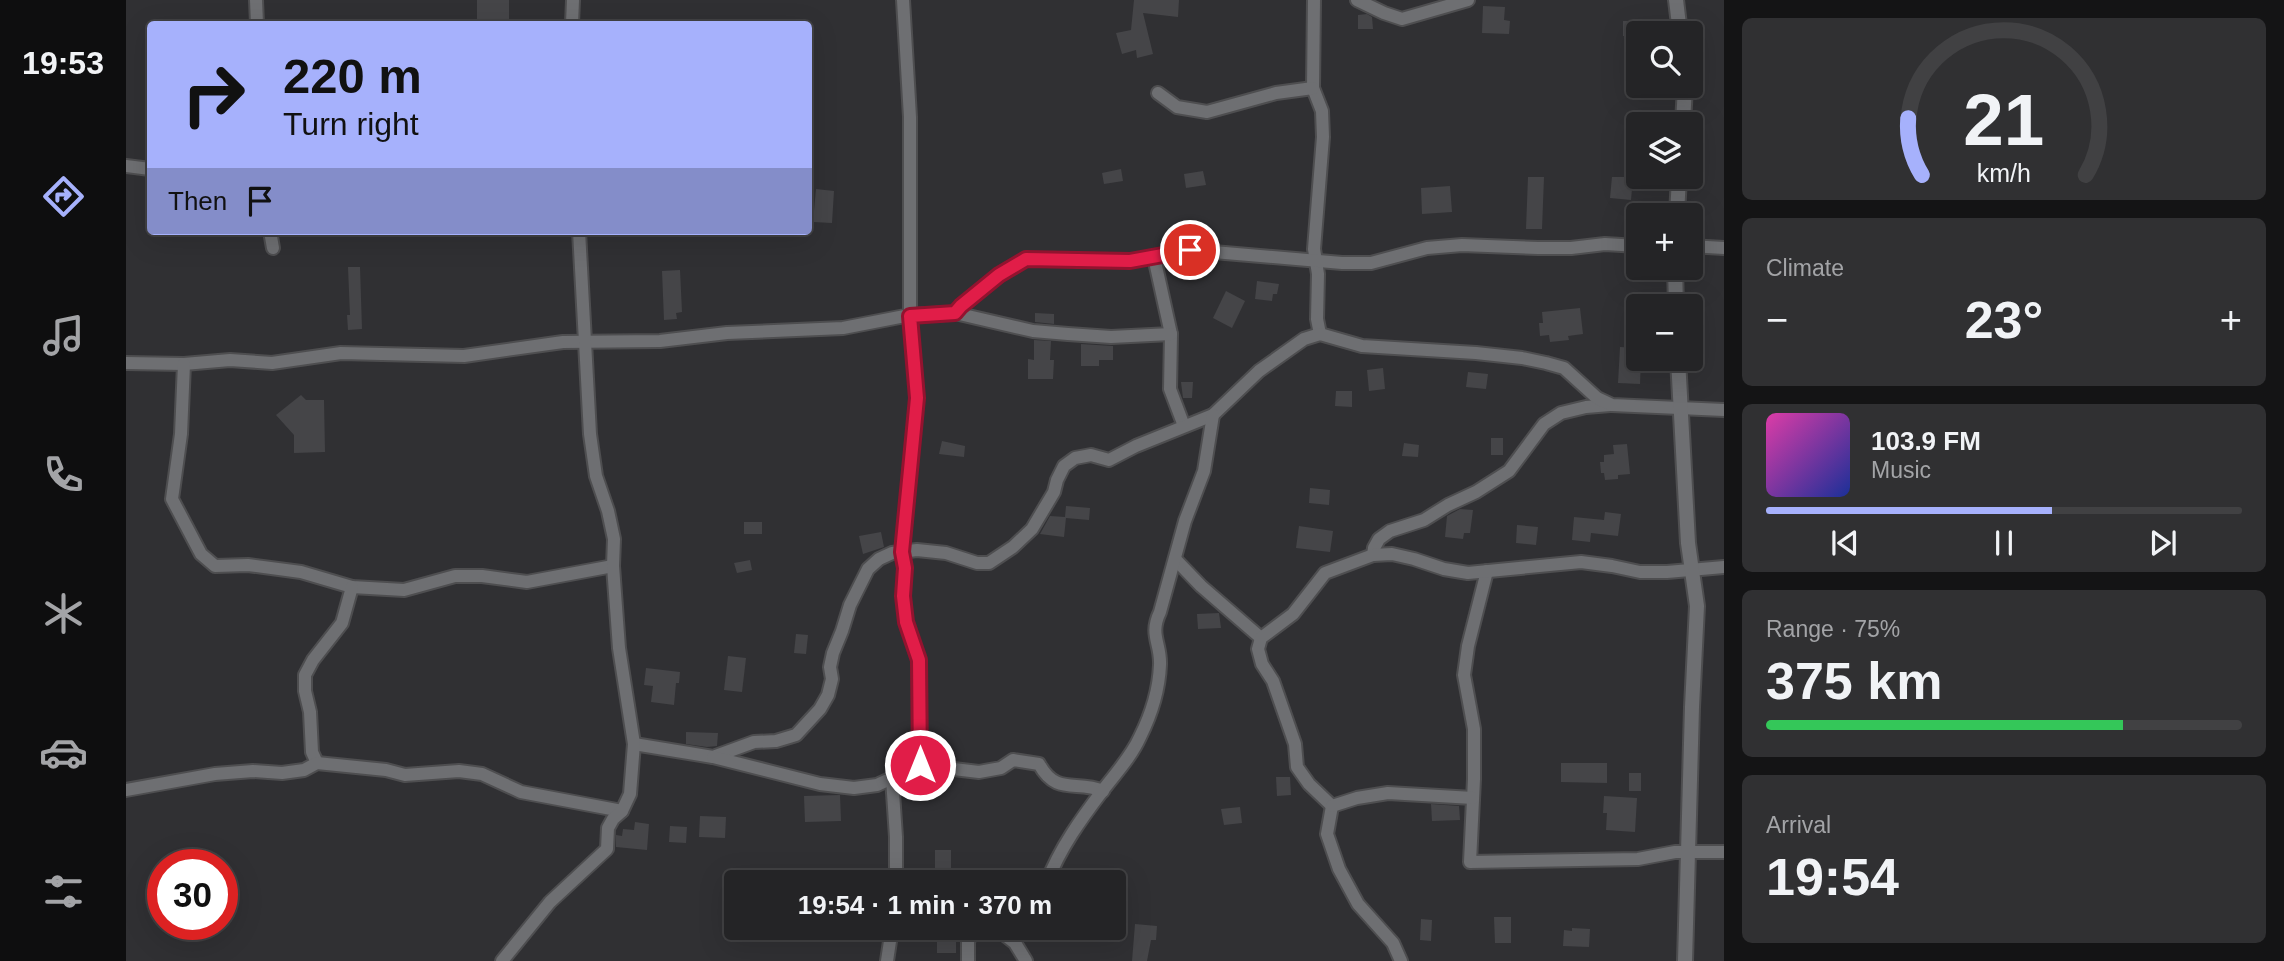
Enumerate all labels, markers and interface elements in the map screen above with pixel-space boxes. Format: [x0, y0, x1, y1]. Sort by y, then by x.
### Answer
map controls [1626, 21, 1703, 371]
button: search [1626, 21, 1703, 98]
text: 19:53 [22, 45, 104, 81]
icon: right [168, 49, 259, 140]
text: 220 m [283, 49, 422, 103]
text: 21 [1964, 79, 2044, 160]
text: Turn right [283, 106, 419, 142]
button: layers [1626, 112, 1703, 189]
text: km/h [1977, 159, 2031, 187]
icon: directions [39, 172, 88, 221]
icon: arrive [241, 182, 279, 220]
text: Then [168, 186, 227, 216]
button: + [1626, 203, 1703, 280]
pin [1160, 220, 1220, 280]
icon: arrive [1171, 231, 1209, 269]
text: Climate [1766, 255, 1844, 281]
text: 23° [1965, 291, 2043, 349]
button: − [1626, 294, 1703, 371]
text: − [1766, 299, 1788, 341]
text: + [2220, 299, 2242, 341]
icon: music [39, 311, 88, 360]
text: 103.9 FM [1871, 426, 1981, 456]
icon: phone [39, 450, 88, 499]
text: Music [1871, 457, 1931, 483]
icon: previous [1826, 524, 1864, 562]
icon: pause [1985, 524, 2023, 562]
icon: next [2144, 524, 2182, 562]
icon: climate [39, 589, 88, 638]
text: Range · 75% [1766, 616, 1900, 642]
text: 375 km [1766, 652, 1942, 710]
icon: car [39, 728, 88, 777]
position arrow [883, 728, 957, 802]
text: Arrival [1766, 812, 1831, 838]
text: 19:54 [1766, 848, 1899, 906]
speed limit sign: 30 [147, 849, 238, 940]
icon: filters [39, 867, 88, 916]
text: 19:54 · 1 min · 370 m [798, 890, 1052, 920]

